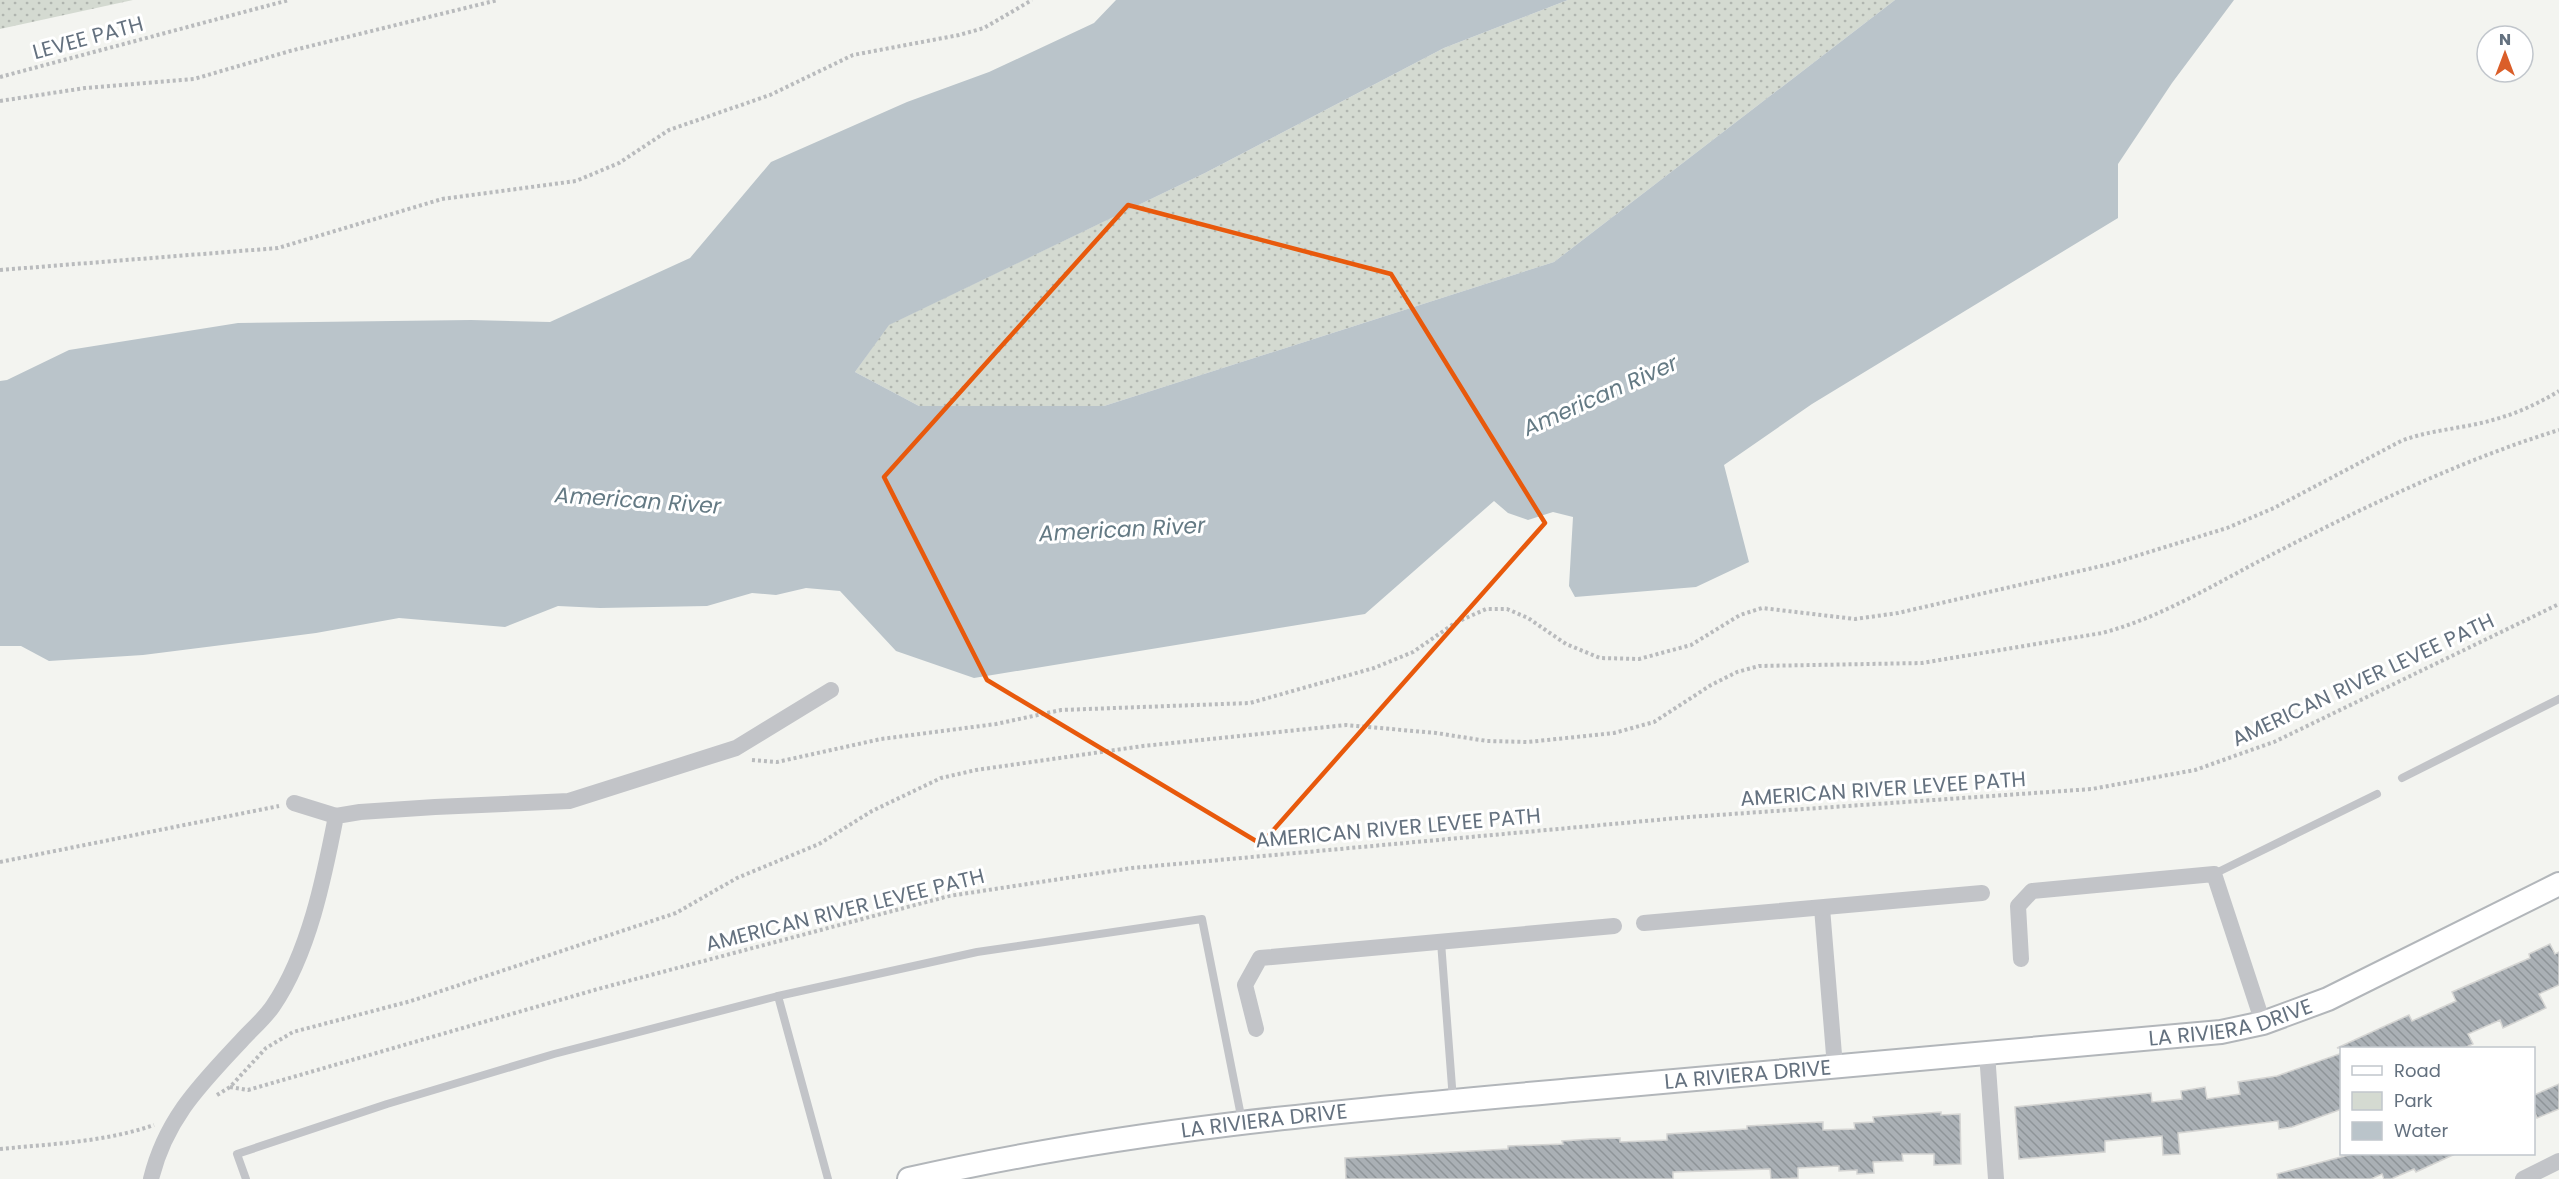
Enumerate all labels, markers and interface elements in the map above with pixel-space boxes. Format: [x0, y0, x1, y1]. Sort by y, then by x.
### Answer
street label: LEVEE PATH [29, 9, 146, 66]
north arrow [2475, 24, 2535, 84]
text: N [2499, 28, 2511, 51]
water label: American River [1517, 347, 1683, 444]
water label: American River [553, 479, 723, 522]
water label: American River [1037, 510, 1207, 549]
street label: AMERICAN RIVER LEVEE PATH [2227, 606, 2499, 753]
street label: AMERICAN RIVER LEVEE PATH [1739, 764, 2027, 813]
street label: AMERICAN RIVER LEVEE PATH [1254, 801, 1542, 854]
street label: AMERICAN RIVER LEVEE PATH [702, 861, 987, 958]
street label: LA RIVIERA DRIVE [2147, 991, 2316, 1053]
legend [2340, 1047, 2535, 1155]
street label: LA RIVIERA DRIVE [1663, 1052, 1832, 1096]
text: Road [2394, 1058, 2441, 1083]
text: Park [2394, 1088, 2433, 1113]
street label: LA RIVIERA DRIVE [1179, 1096, 1349, 1145]
text: Water [2394, 1118, 2448, 1143]

